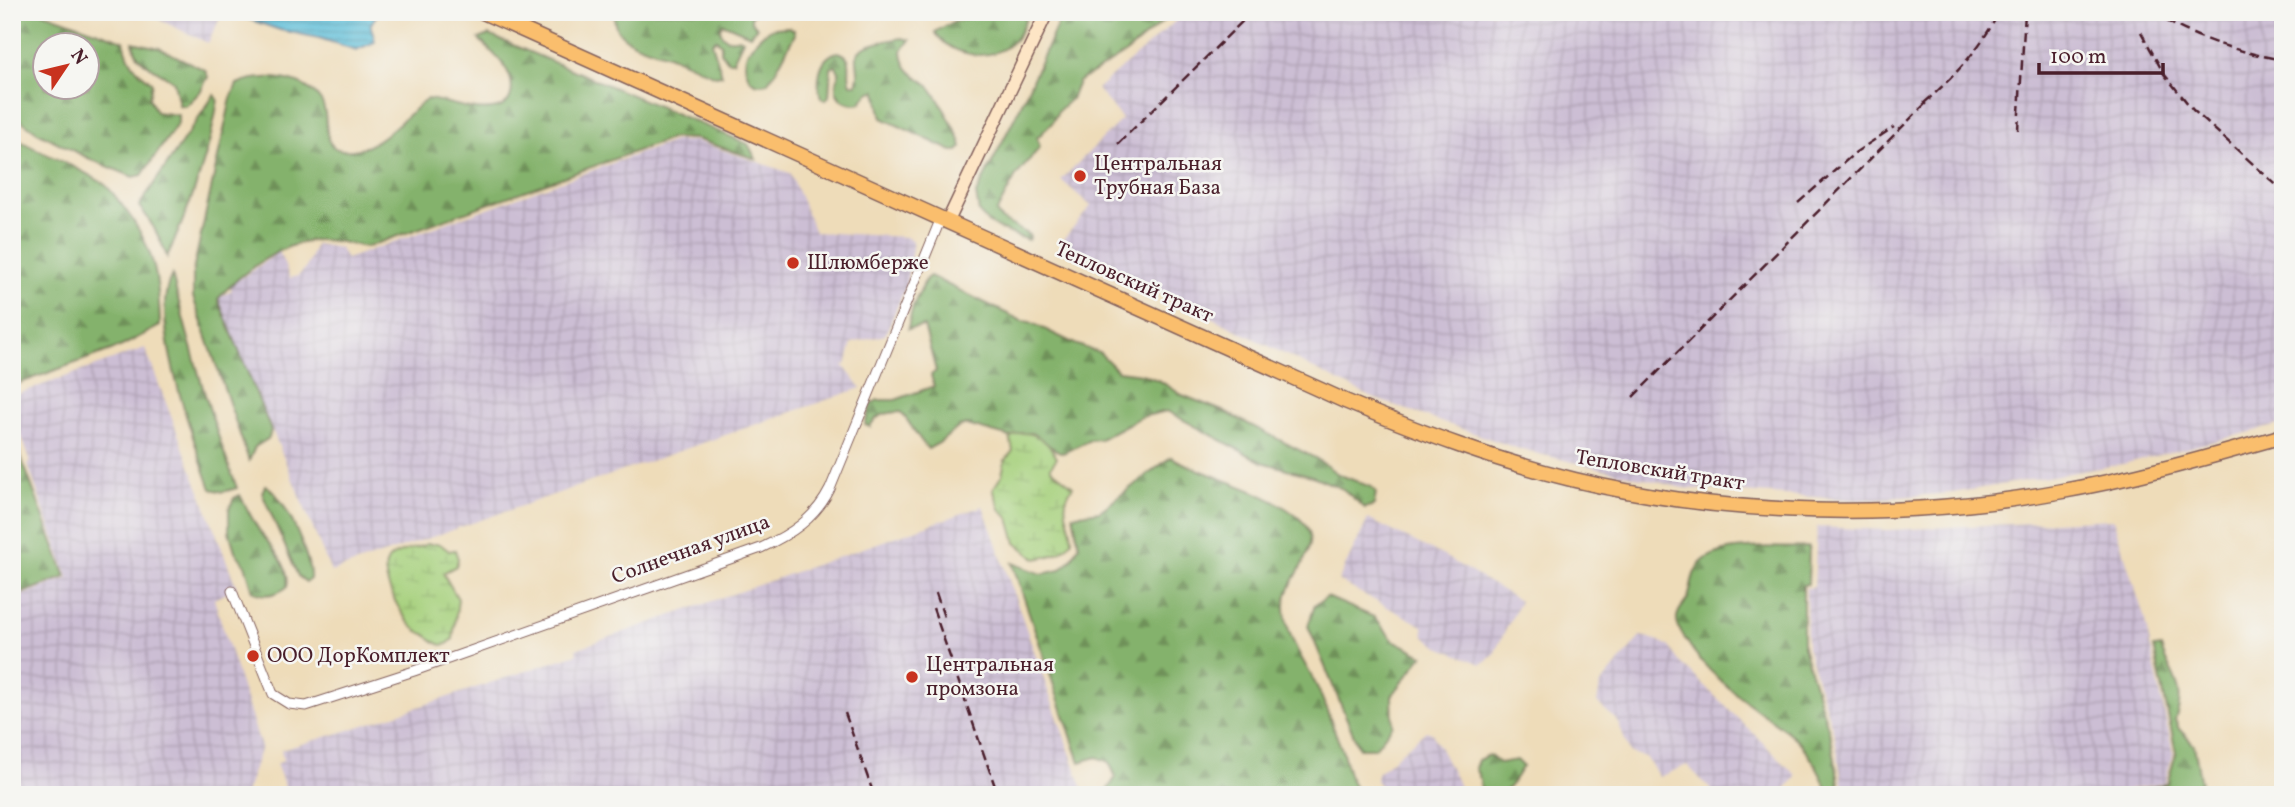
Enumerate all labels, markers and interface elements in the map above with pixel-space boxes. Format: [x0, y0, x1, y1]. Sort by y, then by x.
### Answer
north arrow [32, 32, 102, 102]
scale bar [2039, 32, 2164, 76]
text: 100 m [2050, 43, 2107, 72]
text: N [64, 44, 93, 71]
place label: Центральная Трубная База [1094, 150, 1222, 203]
marker: Центральная Трубная База [1072, 168, 1088, 184]
street label: Тепловский тракт [1050, 235, 1218, 331]
place label: Шлюмберже [807, 249, 929, 278]
marker: Шлюмберже [785, 255, 801, 271]
street label: Тепловский тракт [1573, 443, 1747, 499]
street label: Солнечная улица [608, 508, 774, 592]
place label: ООО ДорКомплект [267, 642, 450, 671]
marker: ООО ДорКомплект [245, 648, 261, 664]
place label: Центральная промзона [926, 651, 1054, 704]
marker: Центральная промзона [904, 669, 920, 685]

